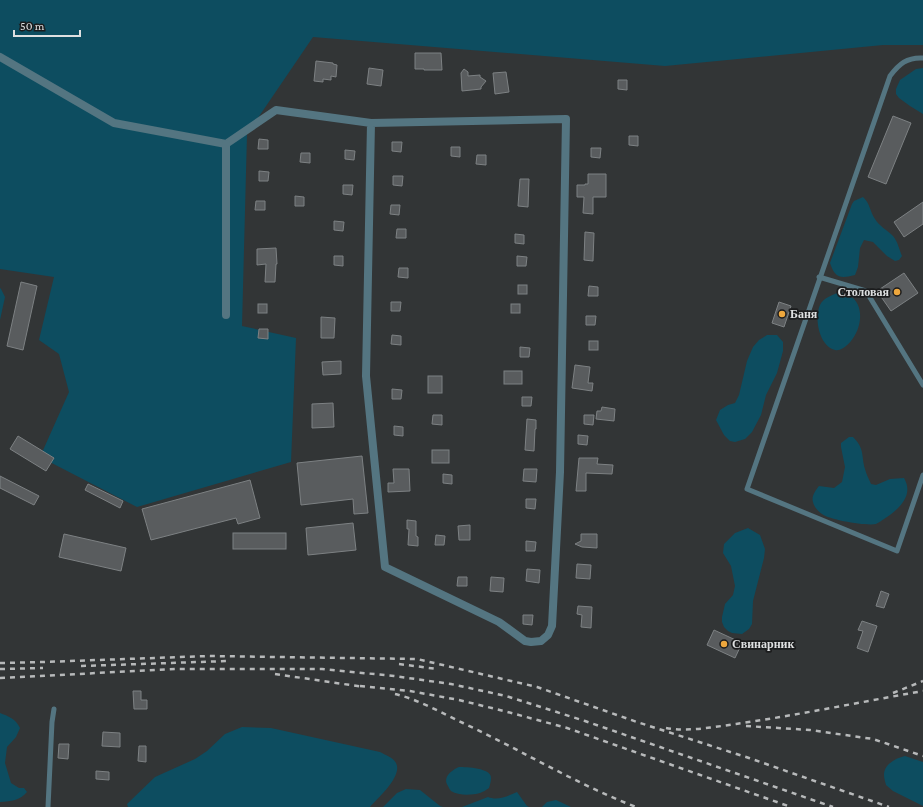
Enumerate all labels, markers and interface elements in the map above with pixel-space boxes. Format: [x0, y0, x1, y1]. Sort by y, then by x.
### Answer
scale bar [14, 12, 80, 38]
text: 50 m [20, 19, 45, 33]
place label: Столовая [838, 285, 890, 299]
marker: Столовая [892, 287, 902, 297]
place label: Баня [790, 307, 818, 321]
marker: Баня [777, 309, 787, 319]
place label: Свинарник [732, 637, 794, 651]
marker: Свинарник [719, 639, 729, 649]

